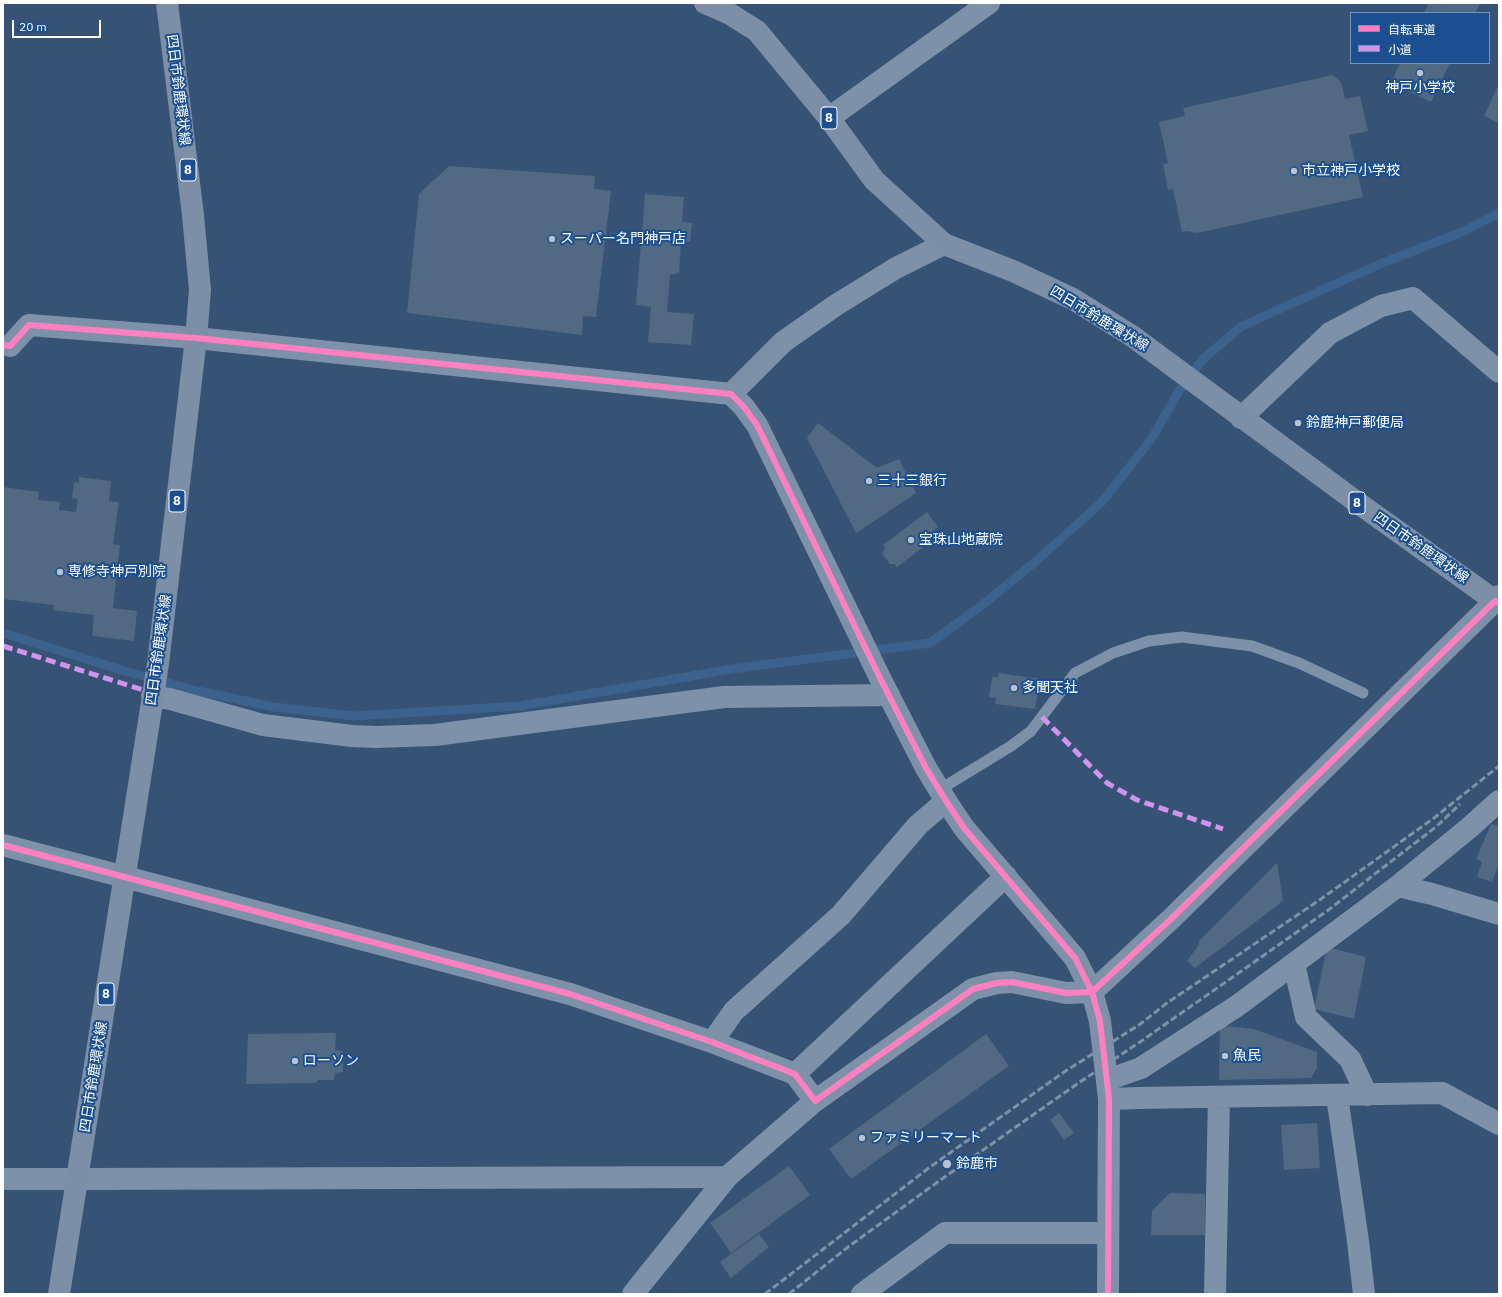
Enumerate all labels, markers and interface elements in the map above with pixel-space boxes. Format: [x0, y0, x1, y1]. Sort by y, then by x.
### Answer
scale bar [14, 12, 103, 38]
legend [1350, 12, 1490, 64]
text: 20 m [19, 19, 47, 34]
text: 自転車道 [1388, 22, 1436, 37]
street label: 四日市鈴鹿環状線 [163, 33, 193, 147]
text: 小道 [1388, 42, 1412, 57]
marker: 神戸小学校 [1415, 68, 1425, 78]
place label: 神戸小学校 [1385, 80, 1455, 96]
road number: 8 [821, 107, 837, 129]
road number: 8 [180, 159, 196, 181]
place label: 市立神戸小学校 [1302, 163, 1400, 179]
marker: 市立神戸小学校 [1289, 166, 1299, 176]
place label: スーパー名門神戸店 [560, 231, 686, 247]
marker: スーパー名門神戸店 [547, 234, 557, 244]
street label: 四日市鈴鹿環状線 [1047, 283, 1151, 355]
place label: 鈴鹿神戸郵便局 [1306, 415, 1404, 431]
marker: 鈴鹿神戸郵便局 [1293, 418, 1303, 428]
place label: 三十三銀行 [877, 473, 947, 489]
marker: 三十三銀行 [864, 476, 874, 486]
road number: 8 [169, 490, 185, 512]
road number: 8 [1349, 492, 1365, 514]
street label: 四日市鈴鹿環状線 [1370, 509, 1472, 587]
place label: 宝珠山地蔵院 [919, 532, 1003, 548]
marker: 宝珠山地蔵院 [906, 535, 916, 545]
place label: 専修寺神戸別院 [68, 564, 166, 580]
marker: 専修寺神戸別院 [55, 567, 65, 577]
street label: 四日市鈴鹿環状線 [143, 593, 175, 707]
place label: 多聞天社 [1022, 680, 1078, 696]
marker: 多聞天社 [1009, 683, 1019, 693]
road number: 8 [98, 983, 114, 1005]
street label: 四日市鈴鹿環状線 [77, 1020, 111, 1134]
place label: 魚民 [1233, 1048, 1261, 1064]
marker: 魚民 [1220, 1051, 1230, 1061]
place label: ローソン [303, 1053, 359, 1069]
marker: ローソン [290, 1056, 300, 1066]
place label: ファミリーマート [870, 1130, 982, 1146]
marker: ファミリーマート [857, 1133, 867, 1143]
place label: 鈴鹿市 [956, 1156, 998, 1172]
marker: 鈴鹿市 [941, 1158, 953, 1170]

